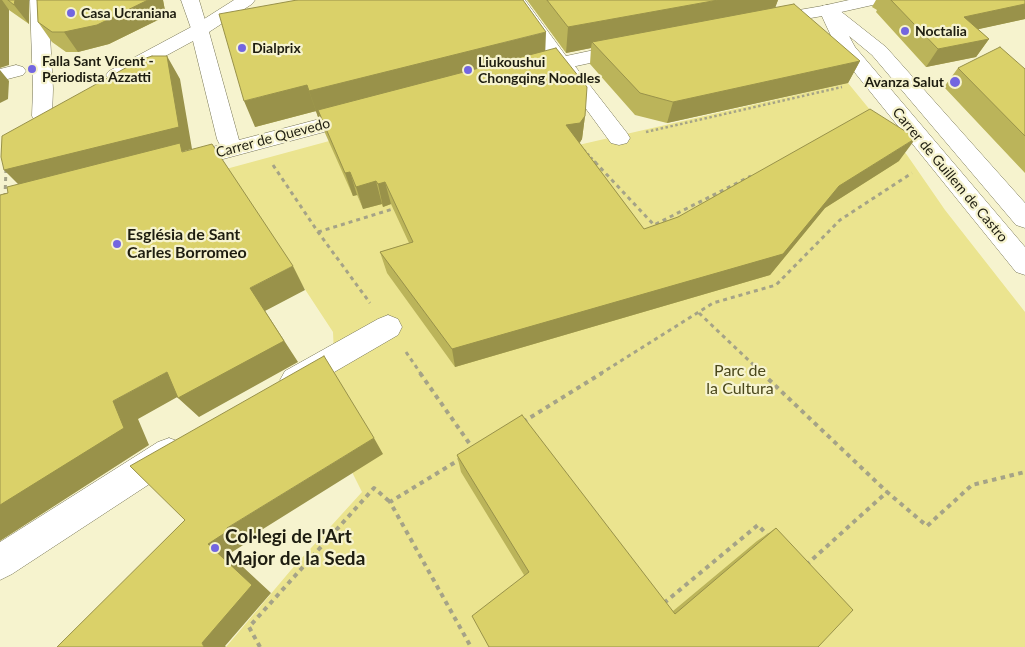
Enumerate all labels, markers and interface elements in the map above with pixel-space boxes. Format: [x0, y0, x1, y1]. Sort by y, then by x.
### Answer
place label: Casa Ucraniana [81, 5, 177, 21]
marker: Casa Ucraniana [65, 7, 77, 19]
place label: Noctalia [915, 23, 967, 39]
marker: Noctalia [899, 25, 911, 37]
place label: Dialprix [252, 40, 301, 56]
marker: Dialprix [236, 42, 248, 54]
place label: Falla Sant Vicent - Periodista Azzatti [42, 53, 154, 85]
place label: Liukoushui Chongqing Noodles [478, 54, 600, 86]
marker: Falla Sant Vicent - Periodista Azzatti [26, 63, 38, 75]
marker: Liukoushui Chongqing Noodles [462, 64, 474, 76]
place label: Avanza Salut [864, 74, 944, 90]
marker: Avanza Salut [948, 75, 962, 89]
street label: Carrer de Guillem de Castro [889, 104, 1011, 246]
street label: Carrer de Quevedo [214, 115, 332, 161]
place label: Església de Sant Carles Borromeo [127, 225, 247, 263]
marker: Església de Sant Carles Borromeo [111, 238, 123, 250]
park label: Parc de la Cultura [706, 361, 774, 399]
place label: Col·legi de l'Art Major de la Seda [225, 526, 365, 570]
marker: Col·legi de l'Art Major de la Seda [209, 542, 221, 554]

